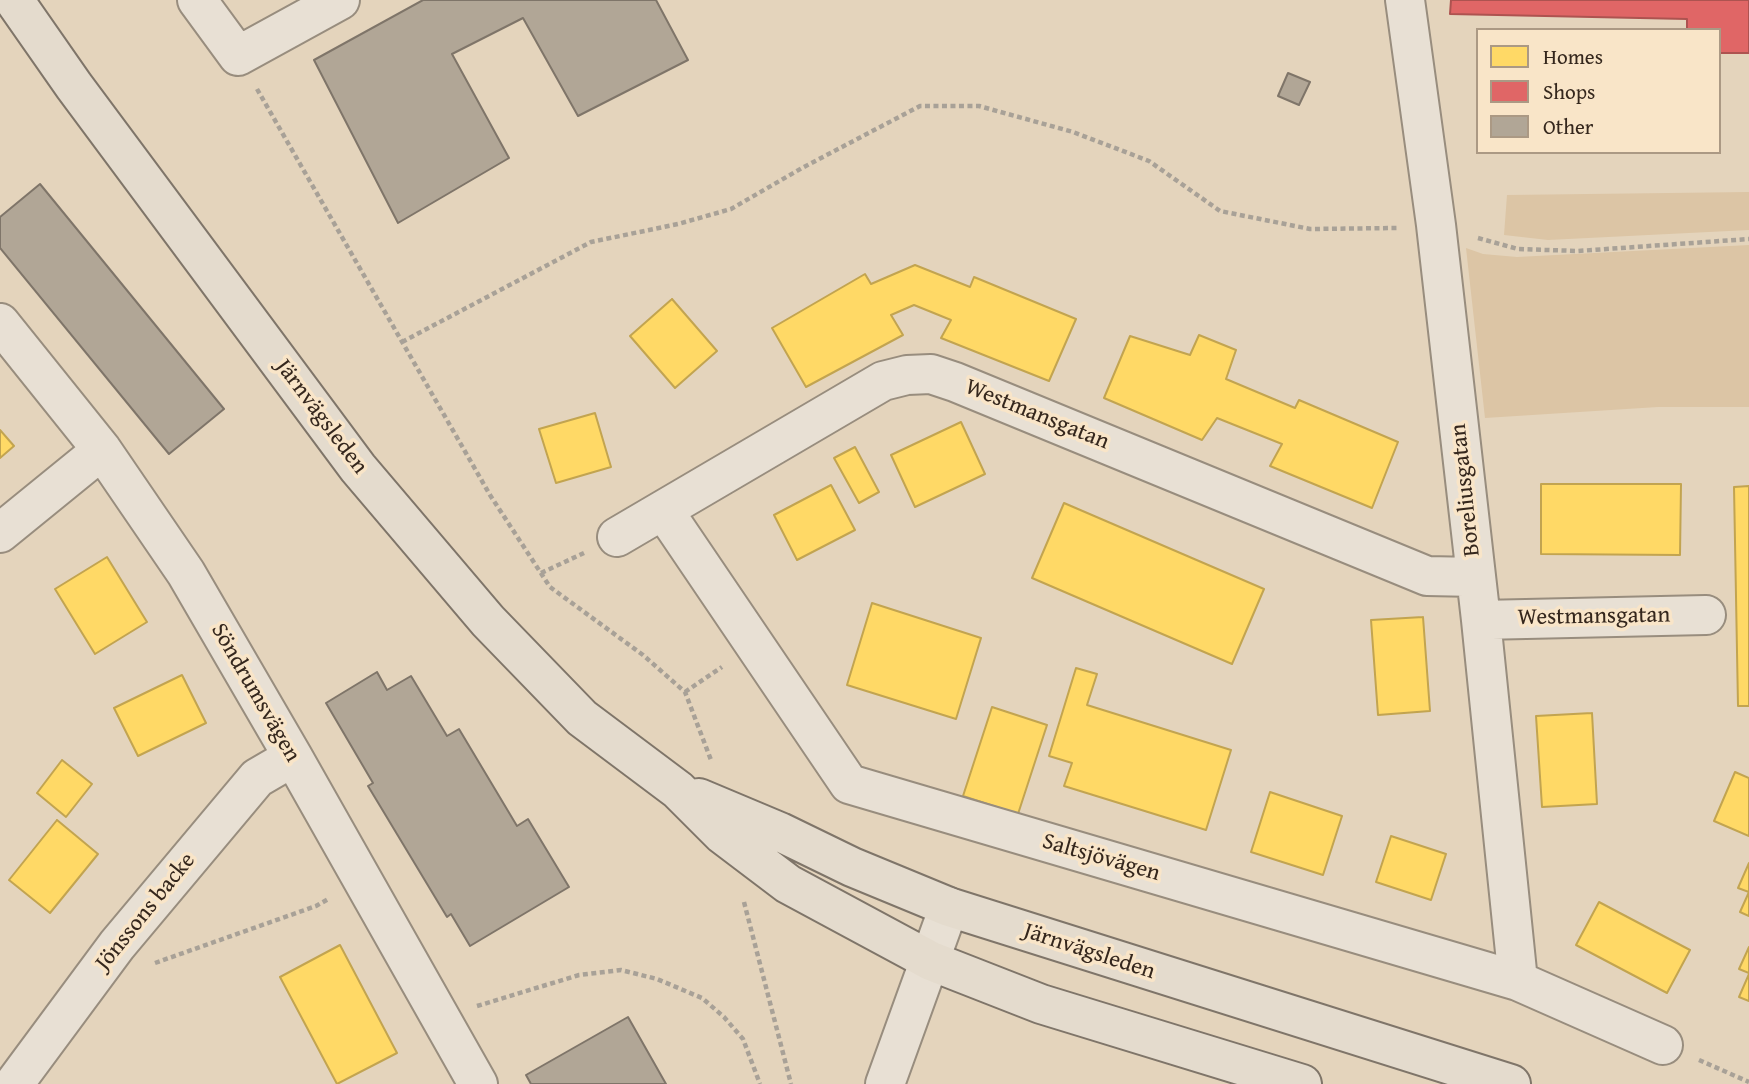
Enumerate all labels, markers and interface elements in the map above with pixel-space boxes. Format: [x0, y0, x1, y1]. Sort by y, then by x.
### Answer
legend [1476, 28, 1721, 154]
text: Homes [1543, 41, 1603, 72]
text: Shops [1543, 76, 1595, 107]
text: Other [1543, 111, 1593, 142]
street label: Järnvägsleden [269, 354, 373, 480]
street label: Westmansgatan [961, 374, 1113, 456]
street label: Boreliusgatan [1445, 422, 1487, 558]
street label: Westmansgatan [1517, 602, 1671, 632]
street label: Söndrumsvägen [204, 619, 306, 767]
street label: Saltsjövägen [1039, 828, 1163, 888]
street label: Jönssons backe [90, 848, 202, 976]
street label: Järnvägsleden [1020, 918, 1158, 986]

